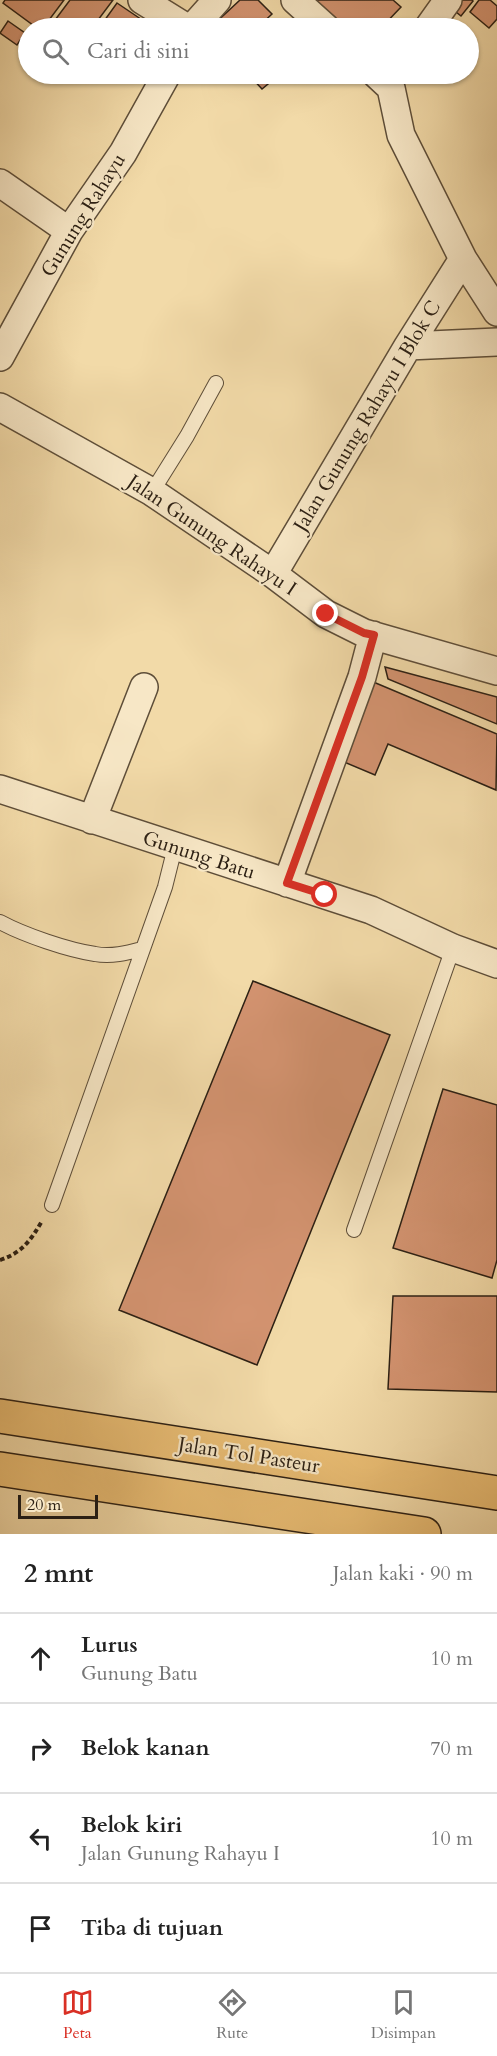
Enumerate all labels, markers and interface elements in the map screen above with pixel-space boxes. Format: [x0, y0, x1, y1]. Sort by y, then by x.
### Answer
search box [18, 18, 479, 84]
icon: search [39, 35, 72, 68]
text: Cari di sini [87, 36, 190, 66]
street label: Gunung Rahayu [34, 148, 132, 282]
street label: Jalan Gunung Rahayu I Blok C [286, 295, 447, 539]
street label: Jalan Gunung Rahayu I [120, 467, 302, 602]
route end [312, 600, 338, 626]
street label: Gunung Batu [139, 824, 259, 886]
route start [311, 881, 337, 907]
street label: Jalan Tol Pasteur [173, 1430, 322, 1480]
scale bar [18, 1492, 98, 1520]
text: 20 m [27, 1494, 61, 1516]
text: 2 mnt [24, 1556, 93, 1591]
text: Jalan kaki · 90 m [333, 1560, 473, 1587]
text: Lurus [81, 1630, 138, 1660]
icon: ahead [24, 1642, 57, 1675]
text: 10 m [430, 1645, 473, 1672]
text: Gunung Batu [81, 1660, 198, 1687]
icon: right [24, 1732, 57, 1765]
text: Belok kanan [81, 1733, 210, 1763]
text: 70 m [430, 1735, 473, 1762]
text: Belok kiri [81, 1810, 182, 1840]
icon: left [24, 1822, 57, 1855]
text: 10 m [430, 1825, 473, 1852]
text: Jalan Gunung Rahayu I [81, 1840, 280, 1867]
icon: arrive [24, 1912, 57, 1945]
text: Tiba di tujuan [81, 1913, 223, 1943]
tab: Peta [61, 1986, 94, 2044]
tab: Rute [216, 1986, 249, 2044]
tab: Disimpan [371, 1986, 436, 2044]

